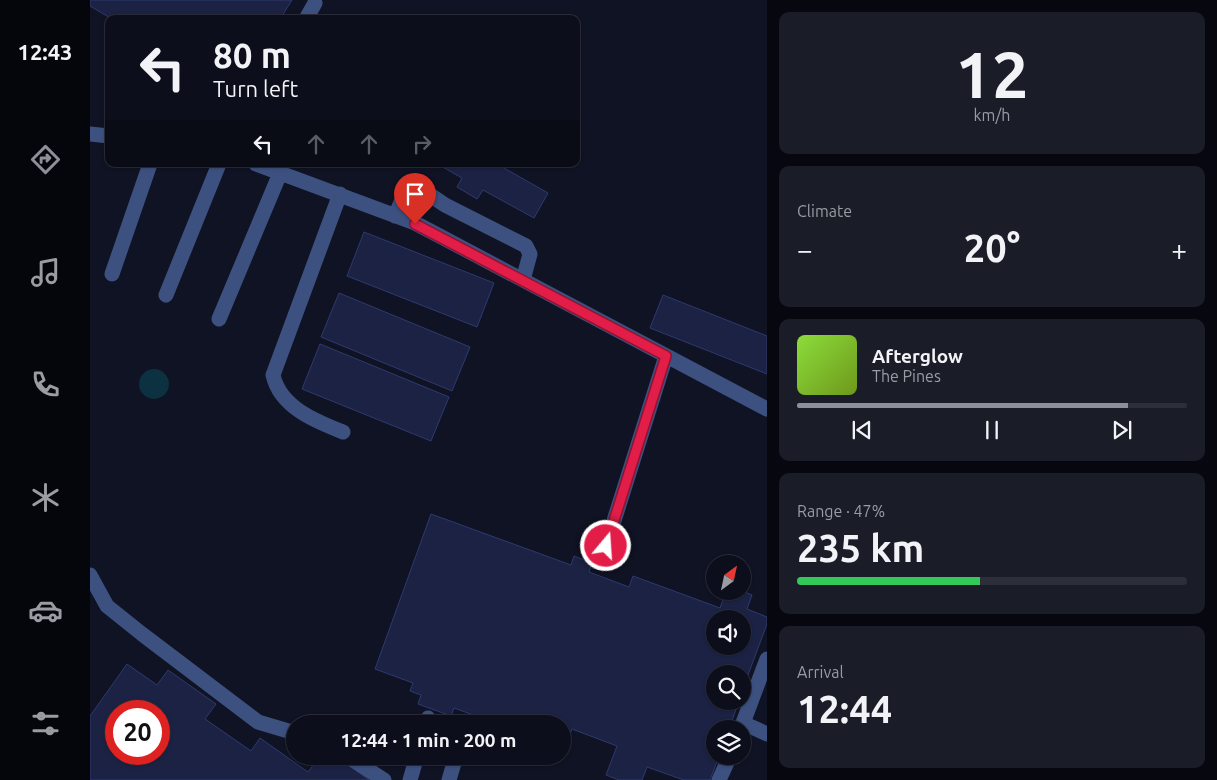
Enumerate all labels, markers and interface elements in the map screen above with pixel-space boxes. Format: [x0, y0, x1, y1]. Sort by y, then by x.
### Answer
icon: left [130, 35, 195, 100]
text: 80 m [213, 35, 291, 75]
text: 12 [955, 37, 1029, 110]
text: 12:43 [17, 39, 73, 64]
text: Turn left [213, 76, 298, 101]
text: km/h [974, 106, 1010, 124]
icon: left [249, 130, 277, 158]
icon: ahead [302, 130, 330, 158]
icon: ahead [355, 130, 383, 158]
icon: right [408, 130, 436, 158]
icon: directions [28, 142, 63, 177]
pin [394, 173, 436, 224]
icon: arrive [401, 180, 429, 208]
text: Climate [797, 202, 852, 220]
text: 20° [964, 227, 1020, 269]
text: − [797, 234, 813, 265]
text: + [1171, 234, 1187, 265]
icon: music [28, 255, 63, 290]
text: Afterglow [872, 345, 963, 367]
icon: phone [28, 367, 63, 402]
text: The Pines [872, 367, 941, 385]
icon: previous [848, 416, 876, 444]
icon: pause [978, 416, 1006, 444]
icon: next [1108, 416, 1136, 444]
icon: climate [28, 480, 63, 515]
text: Range · 47% [797, 502, 885, 520]
position arrow [579, 519, 631, 571]
text: 235 km [797, 527, 924, 569]
north arrow [706, 555, 751, 600]
map controls [706, 555, 751, 765]
icon: car [28, 593, 63, 628]
button: sound [706, 610, 751, 655]
text: Arrival [797, 663, 844, 681]
button: search [706, 665, 751, 710]
text: 12:44 [797, 688, 892, 730]
speed limit sign: 20 [105, 700, 170, 765]
icon: filters [28, 706, 63, 741]
button: layers [706, 720, 751, 765]
text: 12:44 · 1 min · 200 m [341, 729, 516, 751]

